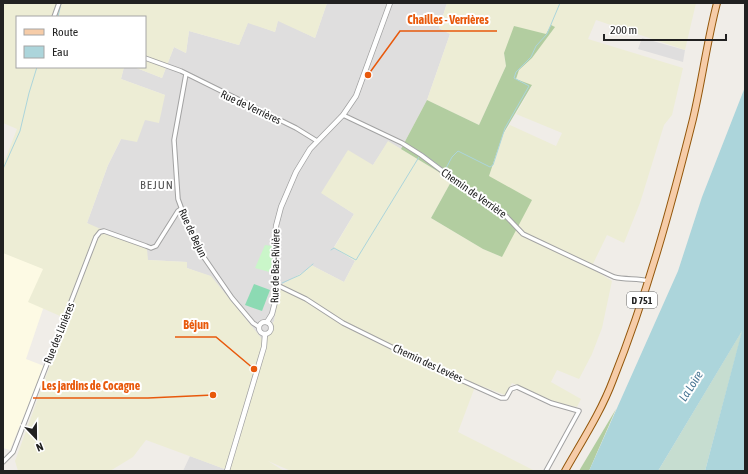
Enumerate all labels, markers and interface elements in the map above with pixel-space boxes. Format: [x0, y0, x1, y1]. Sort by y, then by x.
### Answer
callout: Chailles - Verrières [400, 7, 497, 31]
text: Chailles - Verrières [407, 13, 489, 27]
legend [16, 16, 146, 68]
scale bar [604, 16, 726, 42]
text: 200 m [610, 23, 637, 37]
text: Route [52, 25, 78, 39]
text: Eau [52, 45, 69, 59]
street label: Rue de Verrières [219, 88, 283, 126]
street label: Chemin de Verrière [439, 166, 509, 220]
district label: BEJUN [140, 178, 174, 192]
street label: Rue de Bejun [176, 207, 210, 259]
street label: Rue de Bas-Rivière [268, 229, 282, 303]
road number: D 751 [627, 292, 657, 308]
street label: Rue des Linières [41, 301, 77, 365]
callout: Béjun [175, 313, 216, 337]
text: Béjun [183, 318, 209, 332]
street label: Chemin des Levées [391, 342, 465, 384]
water label: La Loire [676, 368, 706, 404]
callout: Les jardins de Cocagne [33, 374, 148, 398]
text: Les jardins de Cocagne [42, 379, 141, 393]
north arrow [16, 418, 56, 458]
text: N [34, 440, 45, 454]

